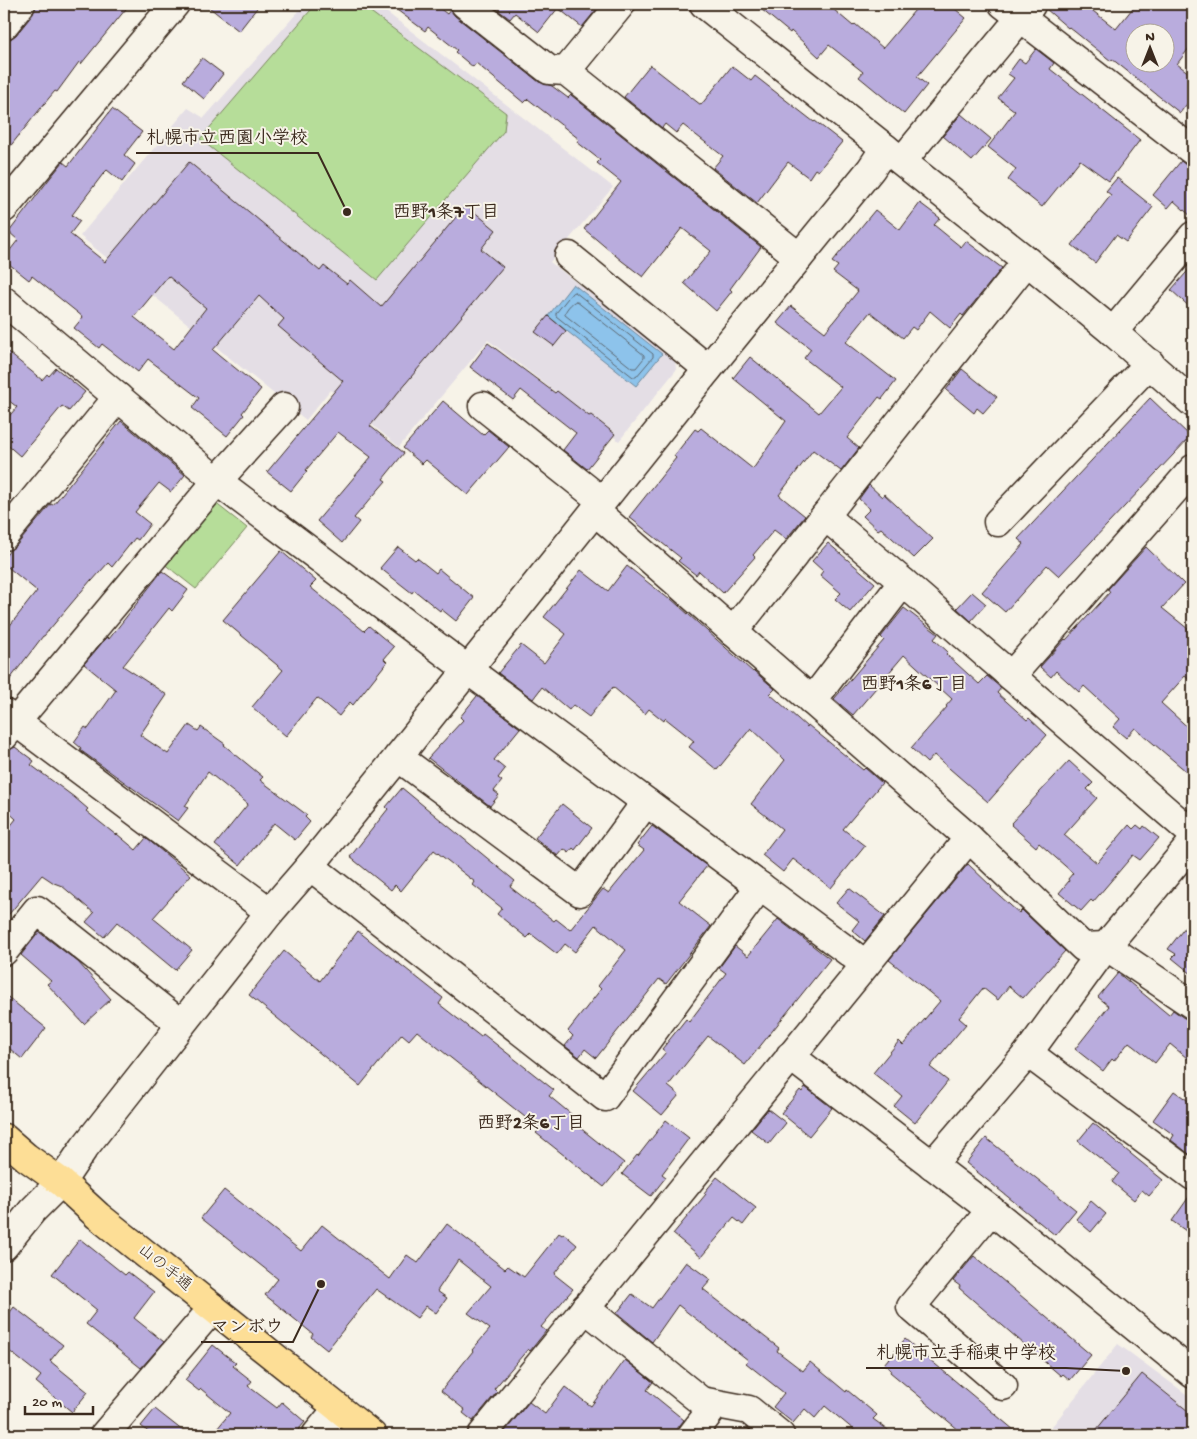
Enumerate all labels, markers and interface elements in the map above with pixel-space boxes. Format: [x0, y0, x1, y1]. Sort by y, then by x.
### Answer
north arrow [1124, 22, 1174, 72]
text: N [1145, 29, 1155, 46]
callout: 札幌市立西園小学校 [136, 120, 318, 153]
text: 札幌市立西園小学校 [146, 128, 308, 150]
district label: 西野1条7丁目 [393, 202, 499, 224]
district label: 西野1条6丁目 [861, 674, 967, 696]
district label: 西野2条6丁目 [477, 1113, 585, 1135]
street label: 山の手通 [133, 1241, 195, 1297]
callout: マンボウ [201, 1309, 293, 1342]
text: マンボウ [211, 1318, 283, 1339]
callout: 札幌市立手稲東中学校 [866, 1335, 1066, 1368]
text: 札幌市立手稲東中学校 [876, 1343, 1056, 1365]
scale bar [25, 1384, 92, 1416]
text: 20 m [32, 1394, 62, 1412]

